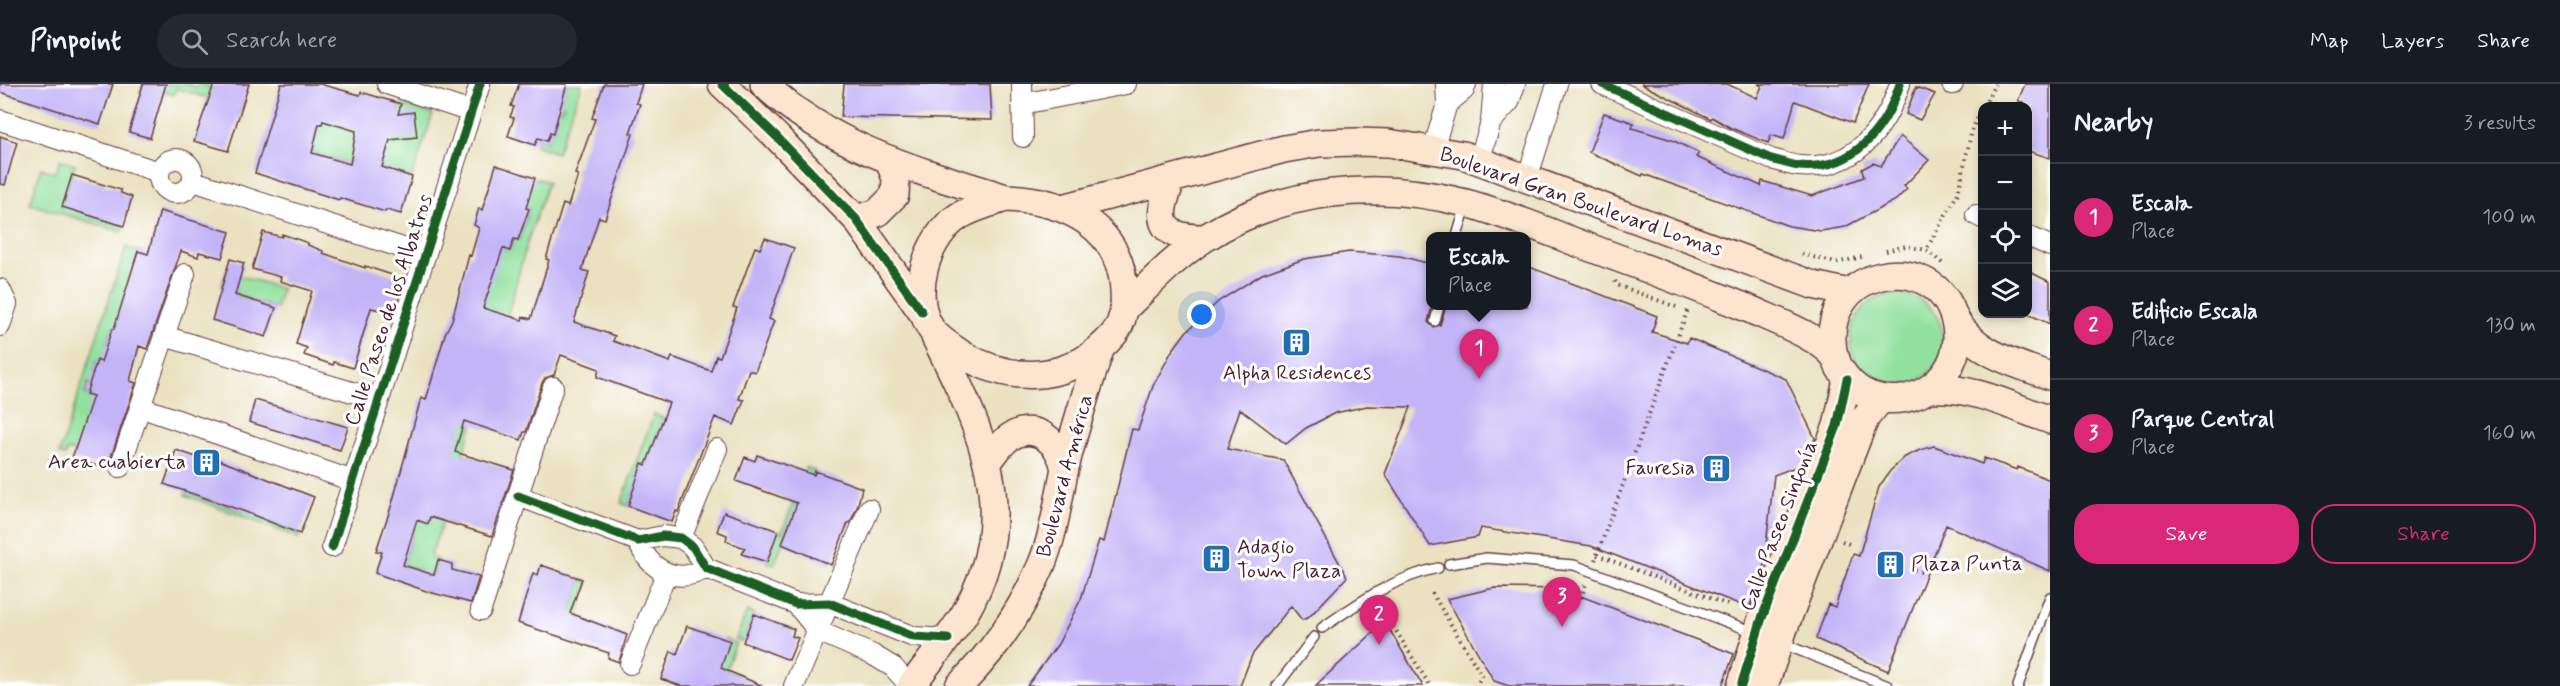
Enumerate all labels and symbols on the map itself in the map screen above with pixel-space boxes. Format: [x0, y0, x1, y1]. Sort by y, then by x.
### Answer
street label: Boulevard Gran Boulevard Lomas [1436, 140, 1726, 264]
street label: Calle Paseo de los Albatros [338, 191, 440, 429]
your location [1187, 300, 1216, 329]
building icon: Alpha Residences [1281, 326, 1313, 358]
pin: 1 [1460, 330, 1498, 379]
place label: Alpha Residences [1223, 359, 1371, 387]
street label: Boulevard América [1030, 392, 1100, 560]
street label: Calle Paseo Sinfonía [1734, 437, 1826, 616]
building icon: Area cuabierta [191, 446, 223, 478]
place label: Area cuabierta [48, 448, 186, 476]
building icon: Fauresia [1700, 452, 1732, 484]
place label: Fauresia [1625, 454, 1695, 482]
place label: Adagio Town Plaza [1237, 533, 1341, 585]
building icon: Adagio Town Plaza [1200, 543, 1232, 575]
building icon: Plaza Punta [1874, 548, 1906, 580]
place label: Plaza Punta [1911, 550, 2023, 578]
pin: 3 [1542, 578, 1582, 627]
pin: 2 [1360, 596, 1398, 645]

